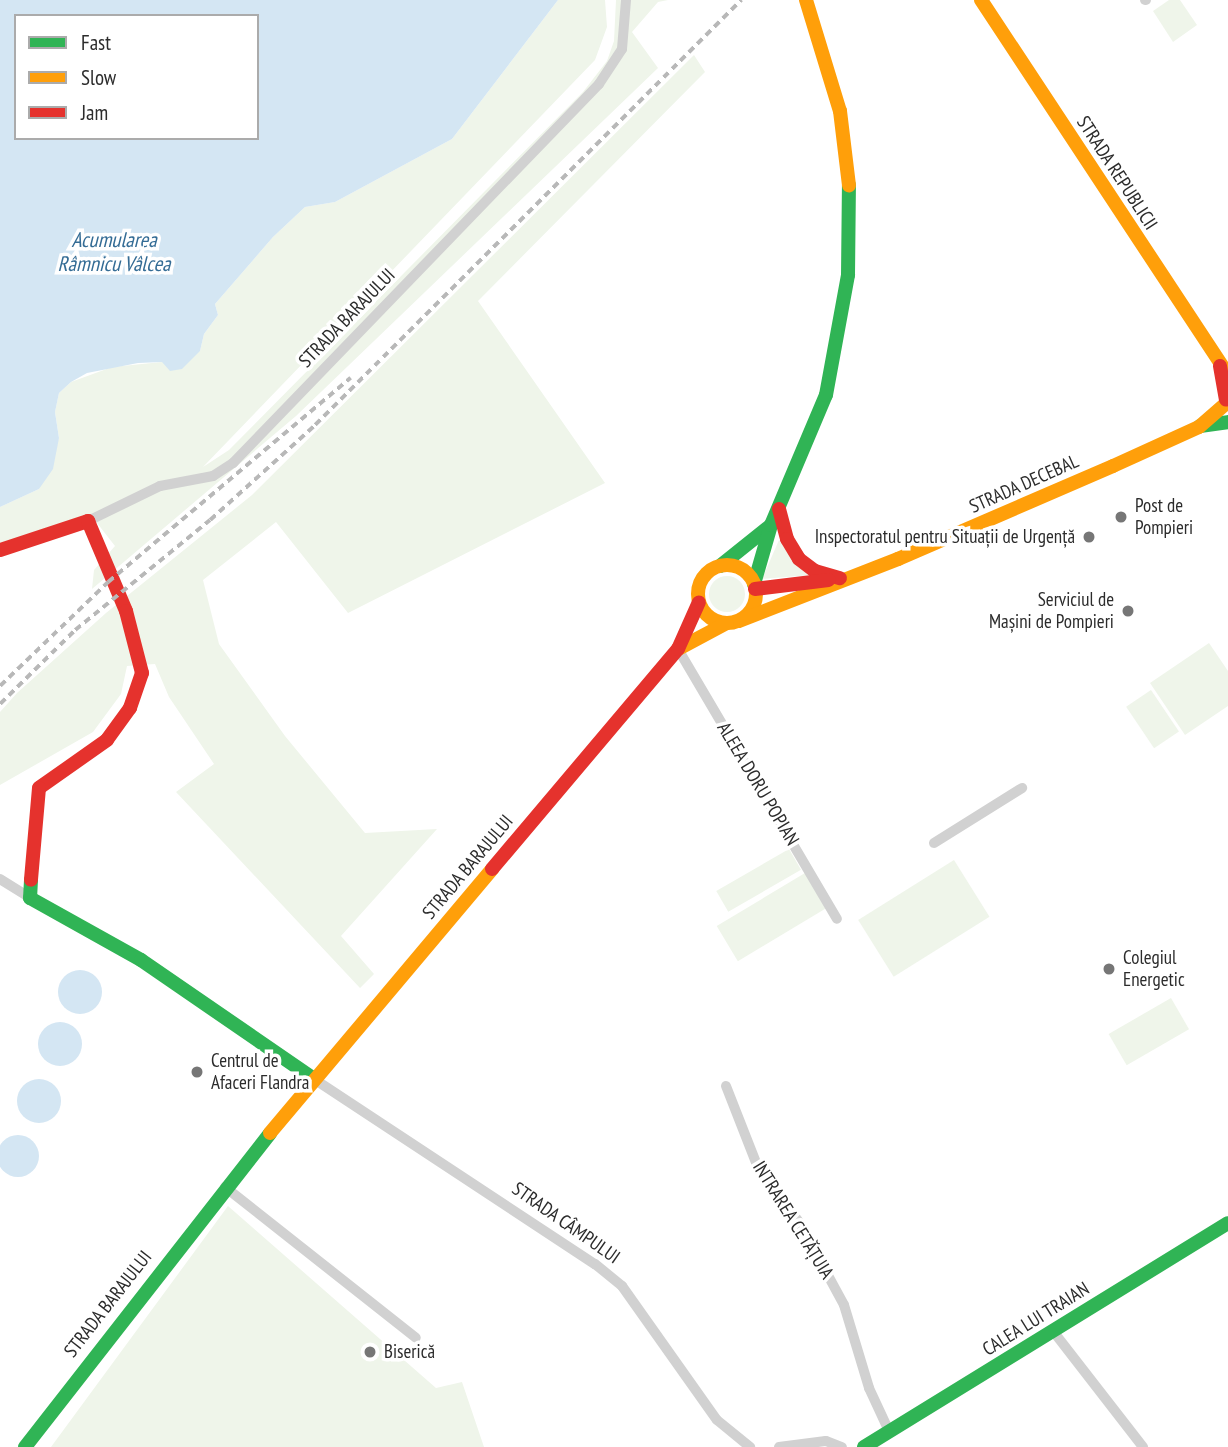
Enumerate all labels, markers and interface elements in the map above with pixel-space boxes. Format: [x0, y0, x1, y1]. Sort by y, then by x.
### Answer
legend [14, 14, 259, 140]
text: Fast [81, 29, 111, 56]
text: Slow [81, 64, 116, 91]
text: Jam [81, 99, 108, 126]
street label: STRADA REPUBLICII [1072, 112, 1162, 234]
water label: Acumularea Râmnicu Vâlcea [57, 227, 171, 277]
street label: STRADA BARAJULUI [294, 264, 400, 372]
street label: STRADA DECEBAL [966, 450, 1082, 518]
place label: Post de Pompieri [1135, 495, 1193, 539]
marker: Post de Pompieri [1113, 509, 1129, 525]
place label: Inspectoratul pentru Situații de Urgență [815, 526, 1075, 548]
marker: Inspectoratul pentru Situații de Urgență [1081, 529, 1097, 545]
place label: Serviciul de Mașini de Pompieri [989, 589, 1114, 633]
marker: Serviciul de Mașini de Pompieri [1120, 603, 1136, 619]
street label: ALEEA DORU POPIAN [712, 718, 804, 850]
street label: STRADA BARAJULUI [418, 810, 518, 924]
place label: Colegiul Energetic [1123, 947, 1185, 991]
marker: Colegiul Energetic [1101, 961, 1117, 977]
place label: Centrul de Afaceri Flandra [211, 1050, 309, 1094]
marker: Centrul de Afaceri Flandra [189, 1064, 205, 1080]
street label: INTRAREA CETĂȚUIA [748, 1157, 838, 1283]
street label: STRADA CÂMPULUI [507, 1177, 625, 1269]
street label: STRADA BARAJULUI [59, 1246, 157, 1362]
street label: CALEA LUI TRAIAN [978, 1277, 1094, 1361]
place label: Biserică [384, 1341, 435, 1363]
marker: Biserică [362, 1344, 378, 1360]

